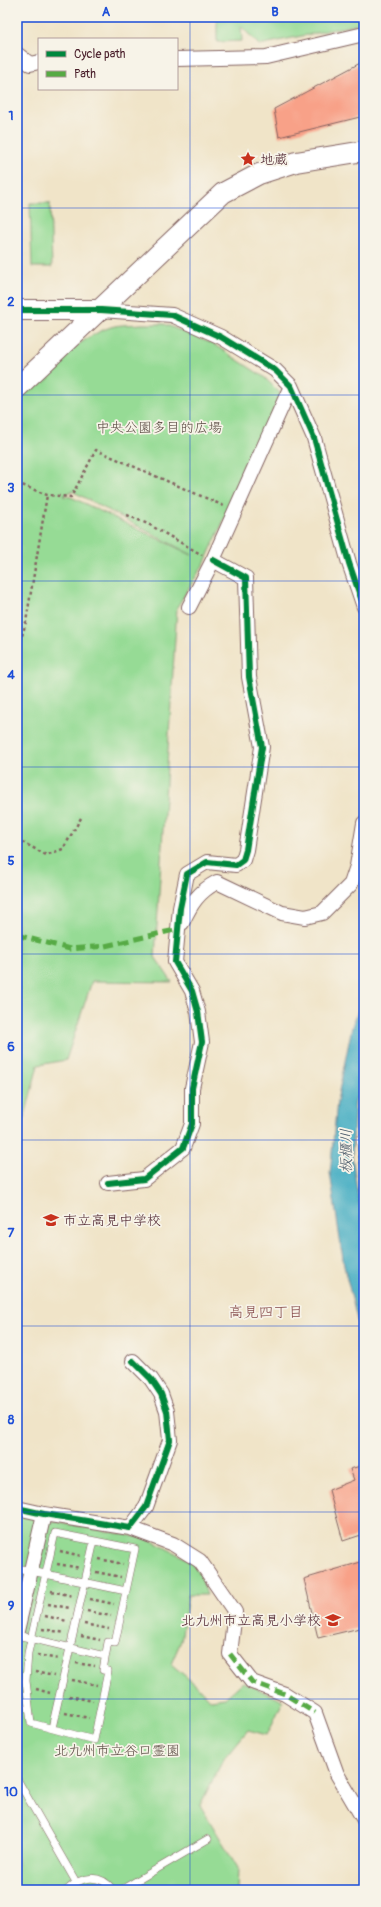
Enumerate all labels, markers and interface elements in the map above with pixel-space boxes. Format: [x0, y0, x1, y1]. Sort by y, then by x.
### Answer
text: A [102, 4, 111, 20]
text: B [271, 4, 279, 20]
legend [38, 38, 178, 90]
text: Cycle path [74, 47, 126, 62]
text: Path [74, 67, 96, 82]
text: 1 [8, 108, 14, 124]
place icon: 地蔵 [239, 150, 257, 168]
place label: 地蔵 [260, 151, 288, 168]
text: 2 [7, 294, 15, 310]
park label: 中央公園多目的広場 [96, 419, 222, 436]
text: 3 [7, 480, 15, 496]
text: 4 [7, 667, 15, 683]
text: 5 [7, 853, 15, 869]
text: 6 [7, 1039, 15, 1055]
water label: 板櫃川 [337, 1128, 356, 1174]
school or university icon: 市立高見中学校 [42, 1211, 60, 1229]
place label: 市立高見中学校 [63, 1212, 161, 1229]
text: 7 [8, 1225, 15, 1241]
district label: 高見四丁目 [228, 1303, 304, 1322]
text: 8 [8, 1412, 15, 1428]
text: 9 [8, 1598, 15, 1614]
school or university icon: 北九州市立高見小学校 [324, 1611, 342, 1629]
place label: 北九州市立高見小学校 [181, 1612, 321, 1629]
park label: 北九州市立谷口霊園 [54, 1742, 180, 1759]
text: 10 [4, 1784, 18, 1800]

